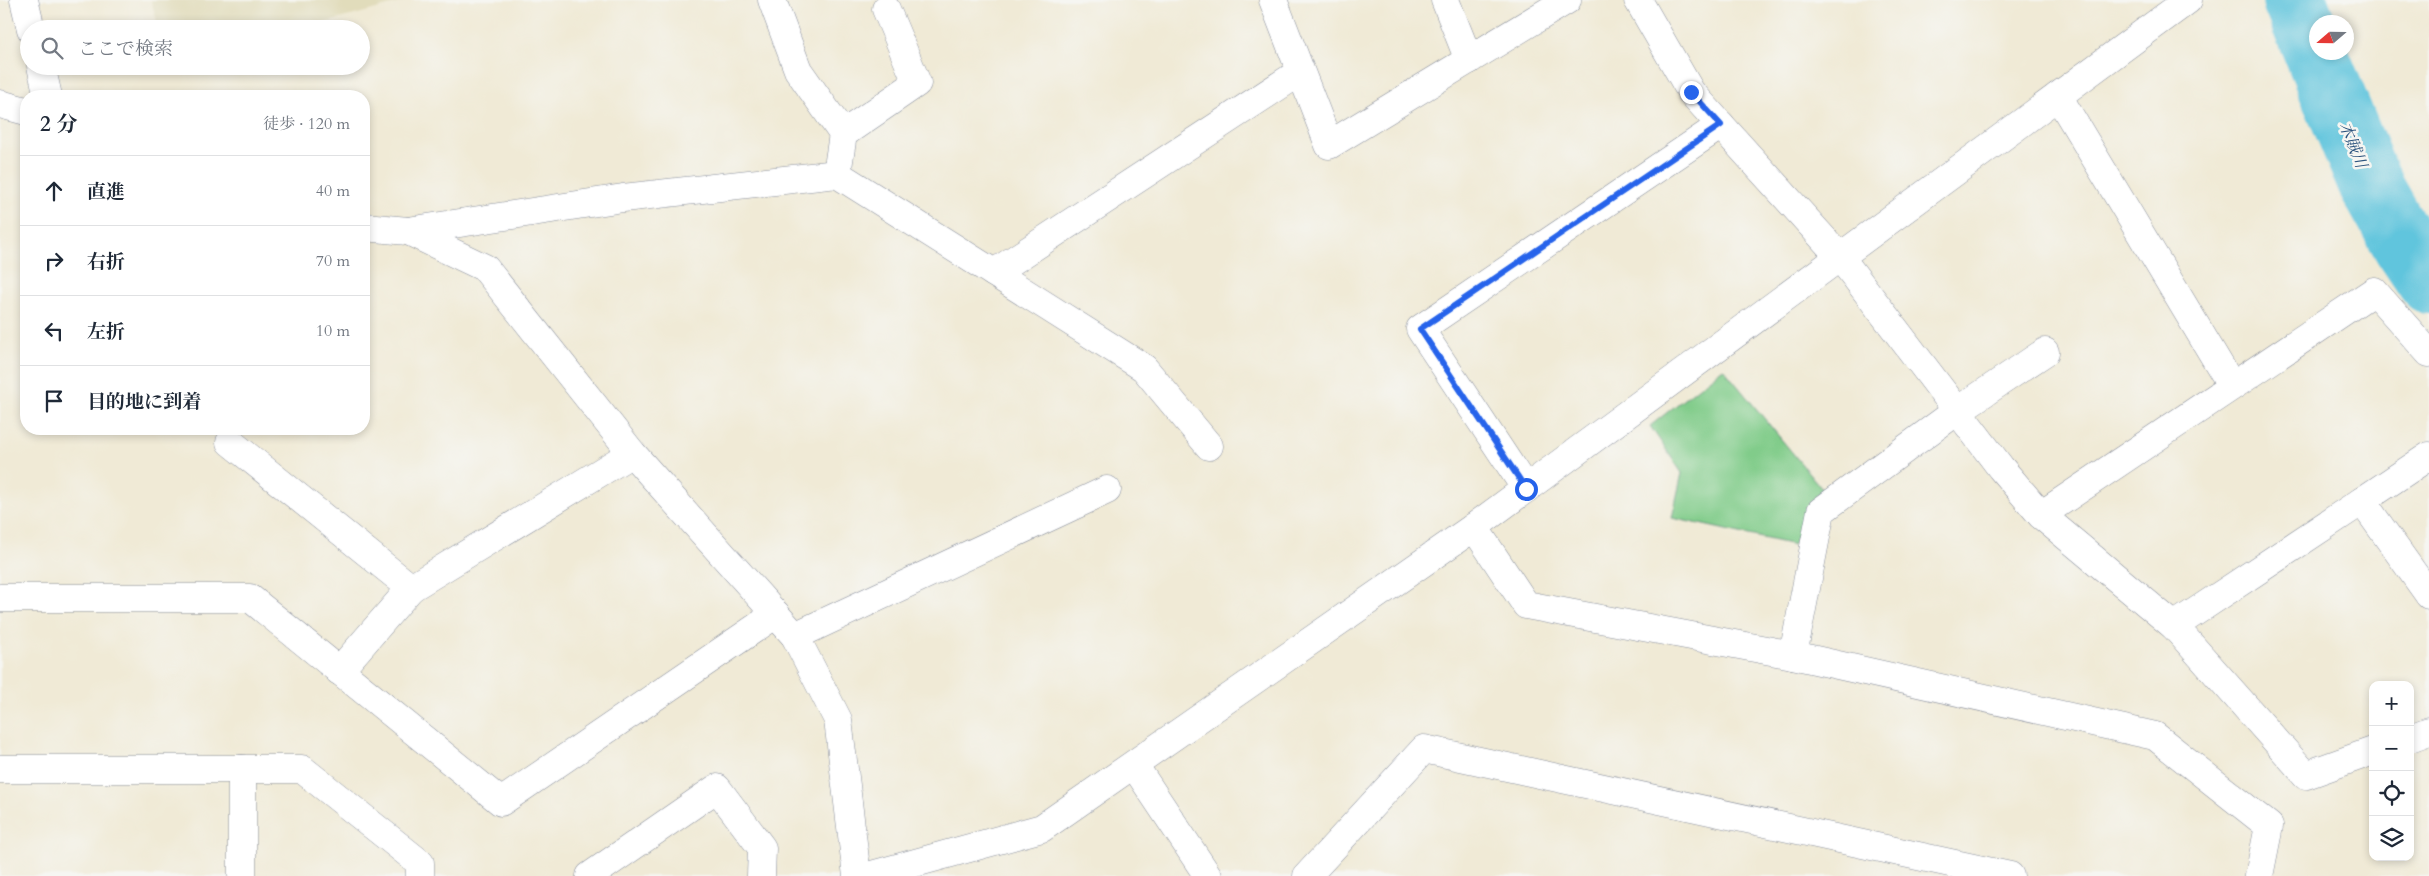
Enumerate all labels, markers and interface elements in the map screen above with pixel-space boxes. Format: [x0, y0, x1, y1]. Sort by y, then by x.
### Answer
north arrow [2309, 15, 2354, 60]
search box [20, 20, 370, 75]
icon: search [38, 34, 66, 62]
text: ここで検索 [78, 36, 173, 62]
route end [1680, 81, 1703, 104]
text: 2 分 [40, 110, 77, 139]
text: 徒歩 · 120 m [263, 113, 350, 135]
water label: 木賊川 [2334, 119, 2373, 173]
icon: ahead [40, 177, 68, 205]
text: 直進 [87, 179, 125, 205]
text: 40 m [316, 180, 350, 202]
icon: right [40, 247, 68, 275]
text: 右折 [87, 249, 125, 275]
text: 70 m [316, 250, 350, 272]
icon: left [40, 317, 68, 345]
text: 左折 [87, 319, 125, 345]
text: 10 m [316, 320, 350, 342]
icon: arrive [40, 387, 68, 415]
text: 目的地に到着 [87, 389, 201, 415]
route start [1515, 478, 1538, 501]
map controls [2369, 681, 2414, 861]
button: + [2369, 681, 2414, 726]
button: − [2369, 726, 2414, 771]
button: locate [2369, 771, 2414, 816]
button: layers [2369, 816, 2414, 861]

